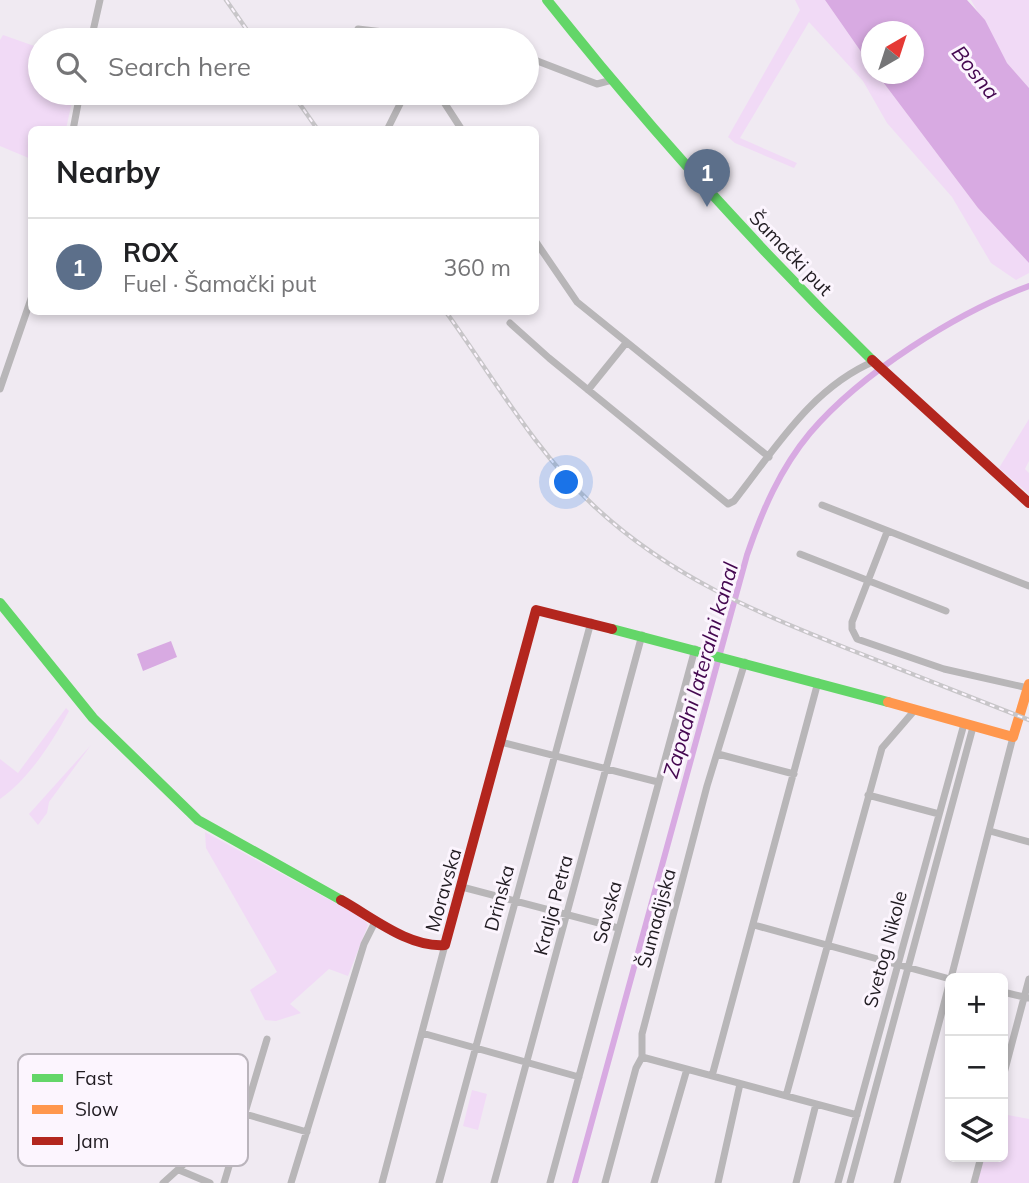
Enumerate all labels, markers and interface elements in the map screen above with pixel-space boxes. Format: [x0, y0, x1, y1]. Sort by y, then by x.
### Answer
north arrow [861, 21, 924, 84]
search box [28, 28, 539, 105]
water label: Bosna [947, 40, 1005, 104]
icon: search [52, 48, 90, 86]
text: Search here [108, 50, 251, 83]
pin: 1 [684, 149, 730, 207]
text: Nearby [56, 153, 160, 191]
street label: Šamački put [745, 205, 838, 301]
text: ROX [123, 236, 178, 269]
text: 1 [72, 253, 86, 282]
text: 360 m [443, 253, 511, 282]
text: Fuel · Šamački put [123, 269, 316, 298]
your location [549, 465, 583, 499]
water label: Zapadni lateralni kanal [657, 559, 743, 781]
street label: Moravska [420, 846, 466, 934]
street label: Kralja Petra [528, 852, 578, 958]
street label: Drinska [479, 862, 519, 934]
street label: Šumadijska [631, 866, 681, 970]
street label: Savska [587, 878, 627, 946]
street label: Svetog Nikole [858, 888, 912, 1010]
map controls [945, 973, 1008, 1162]
button: + [945, 973, 1008, 1036]
button: − [945, 1036, 1008, 1099]
legend [18, 1054, 248, 1166]
text: Fast [75, 1066, 113, 1090]
text: Slow [75, 1097, 119, 1121]
button: layers [945, 1099, 1008, 1162]
text: Jam [75, 1129, 109, 1153]

